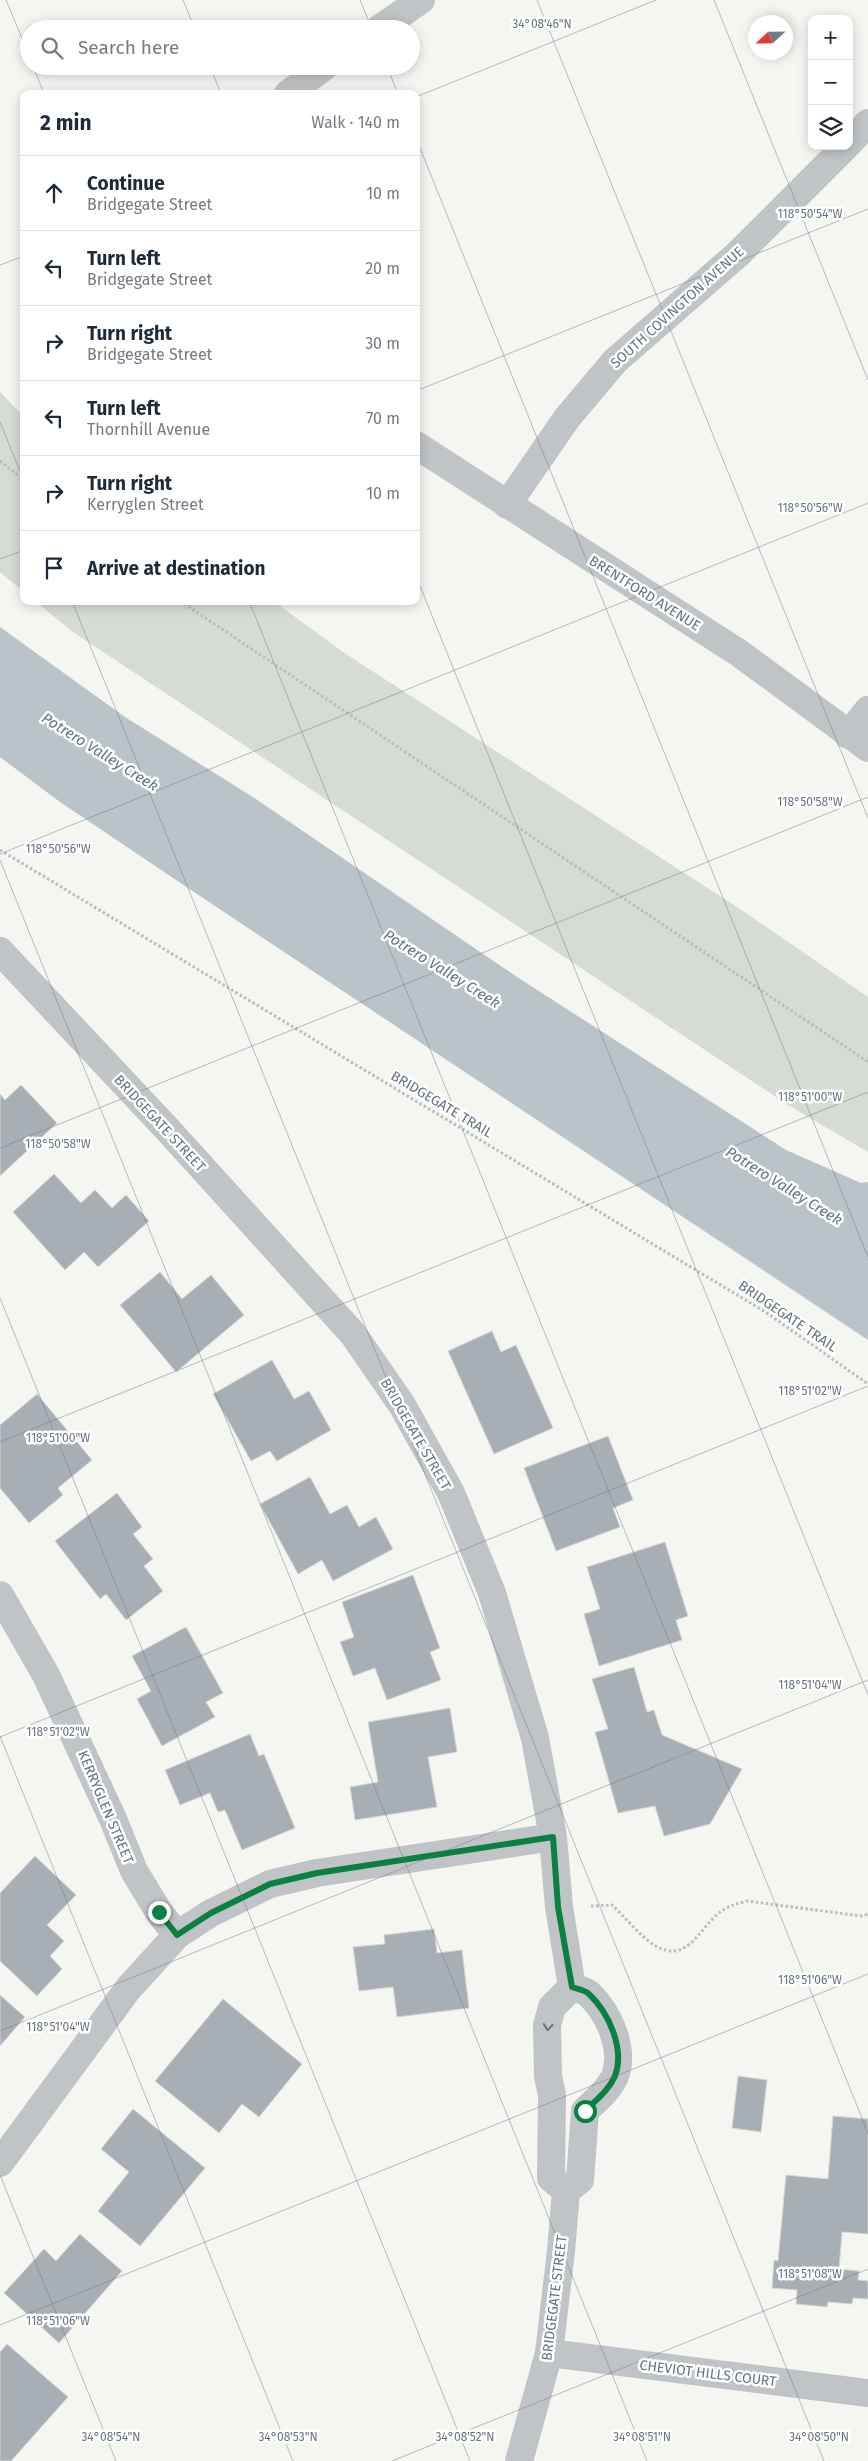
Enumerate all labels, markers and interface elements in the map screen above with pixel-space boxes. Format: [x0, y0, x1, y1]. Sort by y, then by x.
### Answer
north arrow [748, 15, 793, 60]
map controls [808, 15, 853, 150]
button: + [808, 15, 853, 60]
text: 34°08'46"N [512, 17, 572, 31]
search box [20, 20, 420, 75]
icon: search [38, 34, 66, 62]
text: Search here [78, 36, 179, 59]
button: − [808, 60, 853, 105]
button: layers [808, 105, 853, 150]
text: 2 min [40, 110, 92, 136]
text: Walk · 140 m [311, 113, 400, 132]
text: Continue [87, 172, 165, 195]
icon: ahead [40, 179, 68, 207]
text: 10 m [366, 184, 400, 203]
text: Bridgegate Street [87, 195, 212, 214]
text: 118°50'54"W [778, 207, 842, 221]
street label: SOUTH COVINGTON AVENUE [607, 243, 747, 372]
text: Turn left [87, 247, 161, 270]
icon: left [40, 254, 68, 282]
text: 20 m [365, 259, 400, 278]
text: Bridgegate Street [87, 270, 212, 289]
text: Turn right [87, 322, 172, 345]
icon: right [40, 329, 68, 357]
text: 30 m [365, 334, 400, 353]
text: Bridgegate Street [87, 345, 212, 364]
text: Turn left [87, 397, 161, 420]
icon: left [40, 404, 68, 432]
text: 70 m [366, 409, 400, 428]
text: Thornhill Avenue [87, 420, 210, 439]
text: Turn right [87, 472, 172, 495]
icon: right [40, 479, 68, 507]
text: 10 m [366, 484, 400, 503]
text: Kerryglen Street [87, 495, 204, 514]
text: 118°50'56"W [777, 501, 843, 515]
street label: BRENTFORD AVENUE [586, 552, 704, 635]
icon: arrive [40, 554, 68, 582]
text: Arrive at destination [87, 557, 266, 580]
water label: Potrero Valley Creek [38, 709, 162, 795]
text: 118°50'58"W [777, 795, 843, 809]
text: 118°50'56"W [25, 842, 91, 856]
water label: Potrero Valley Creek [380, 926, 504, 1012]
street label: BRIDGEGATE TRAIL [388, 1067, 496, 1142]
street label: BRIDGEGATE STREET [110, 1071, 209, 1176]
text: 118°51'00"W [778, 1090, 842, 1104]
text: 118°50'58"W [25, 1137, 91, 1151]
water label: Potrero Valley Creek [722, 1143, 846, 1229]
street label: BRIDGEGATE TRAIL [735, 1277, 840, 1356]
street label: BRIDGEGATE STREET [377, 1375, 455, 1494]
text: 118°51'02"W [778, 1384, 842, 1398]
text: 118°51'00"W [26, 1431, 90, 1445]
text: 118°51'04"W [778, 1678, 842, 1692]
text: 118°51'02"W [26, 1725, 90, 1739]
street label: KERRYGLEN STREET [74, 1748, 137, 1867]
route end [148, 1901, 171, 1924]
text: 118°51'06"W [778, 1973, 842, 1987]
text: 118°51'04"W [26, 2020, 90, 2034]
one-way arrow [543, 2023, 554, 2031]
route start [574, 2100, 597, 2123]
street label: BRIDGEGATE STREET [538, 2234, 571, 2362]
text: 118°51'08"W [778, 2267, 842, 2281]
text: 118°51'06"W [26, 2314, 90, 2328]
street label: CHEVIOT HILLS COURT [639, 2357, 778, 2390]
text: 34°08'54"N [81, 2430, 141, 2444]
text: 34°08'53"N [258, 2430, 318, 2444]
text: 34°08'52"N [435, 2430, 495, 2444]
text: 34°08'51"N [613, 2430, 671, 2444]
text: 34°08'50"N [789, 2430, 849, 2444]

